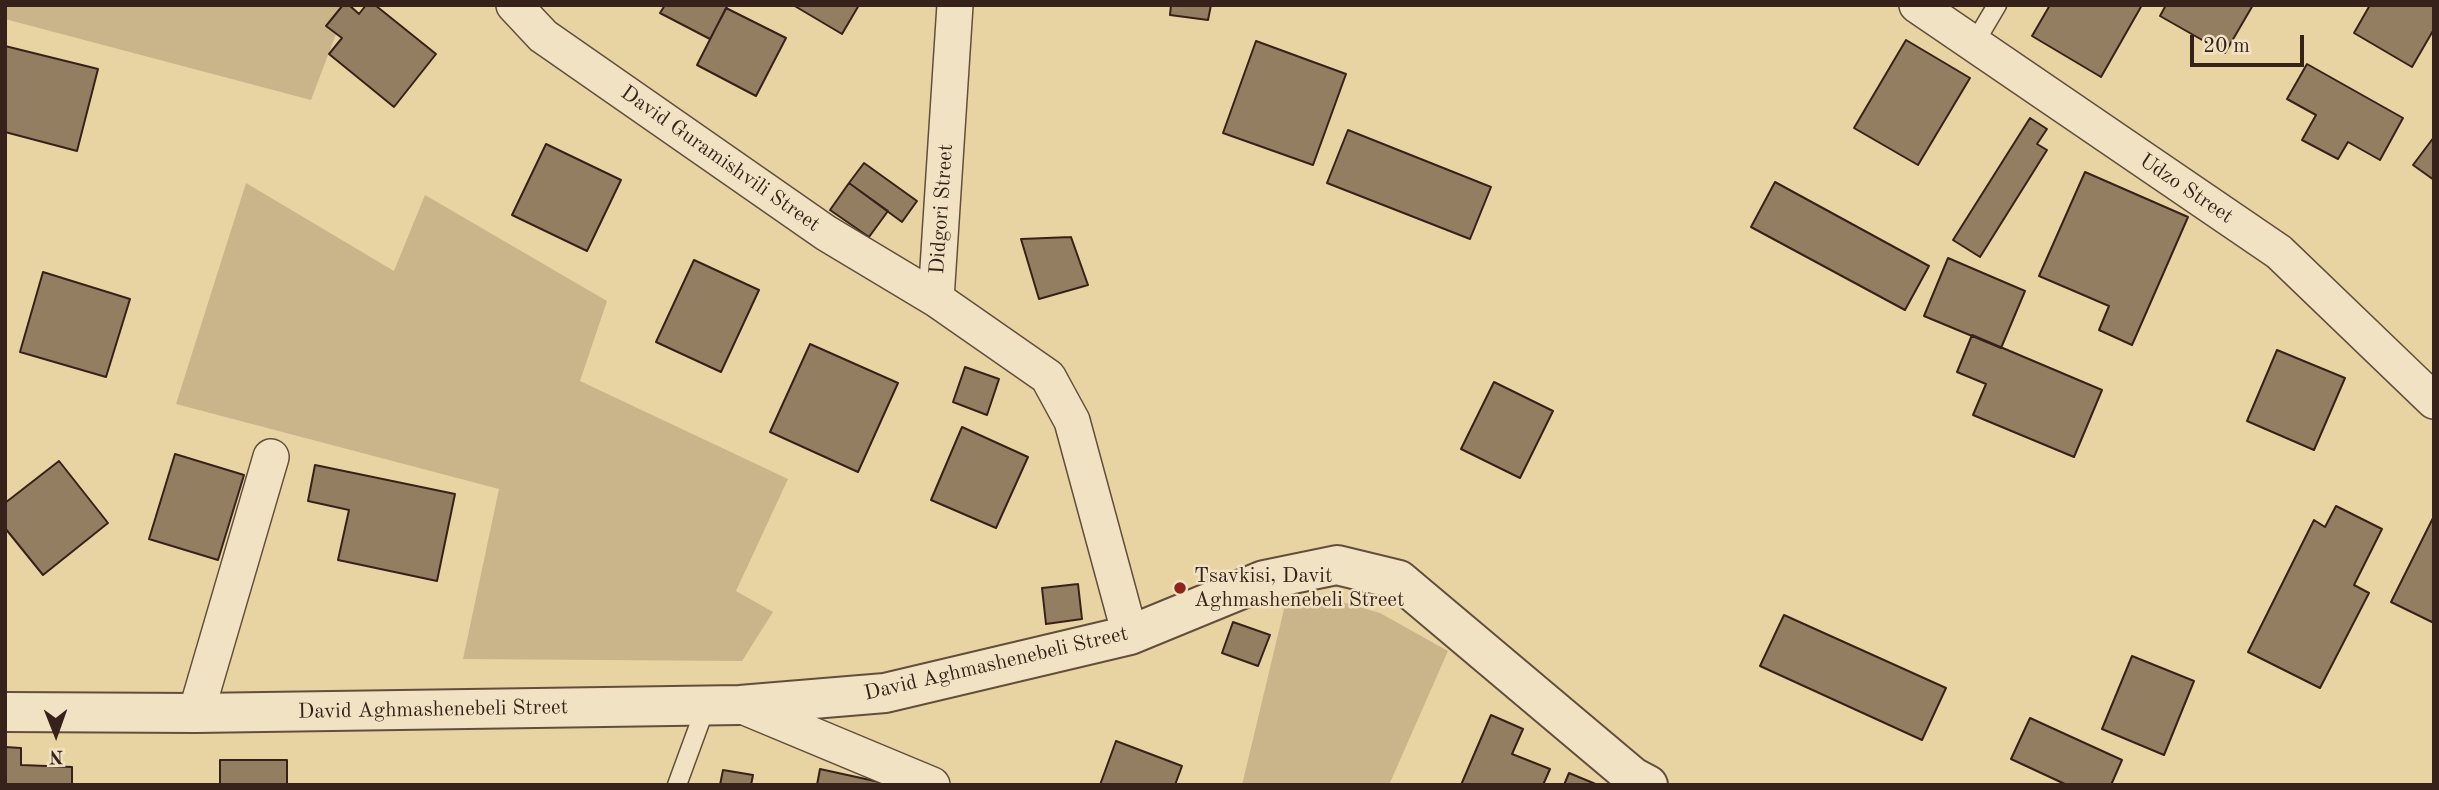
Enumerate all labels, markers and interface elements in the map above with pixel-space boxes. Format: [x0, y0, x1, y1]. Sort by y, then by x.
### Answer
scale bar [2194, 21, 2308, 65]
text: 20 m [2203, 36, 2250, 57]
street label: David Guramishvili Street [615, 81, 825, 237]
street label: Didgori Street [925, 143, 959, 275]
street label: Udzo Street [2134, 148, 2238, 230]
place label: Tsavkisi, Davit Aghmashenebeli Street [1194, 563, 1404, 613]
marker: Tsavkisi, Davit Aghmashenebeli Street [1172, 580, 1188, 596]
street label: David Aghmashenebeli Street [862, 621, 1130, 707]
street label: David Aghmashenebeli Street [298, 695, 568, 725]
north arrow [21, 699, 91, 769]
text: N [49, 746, 64, 765]

